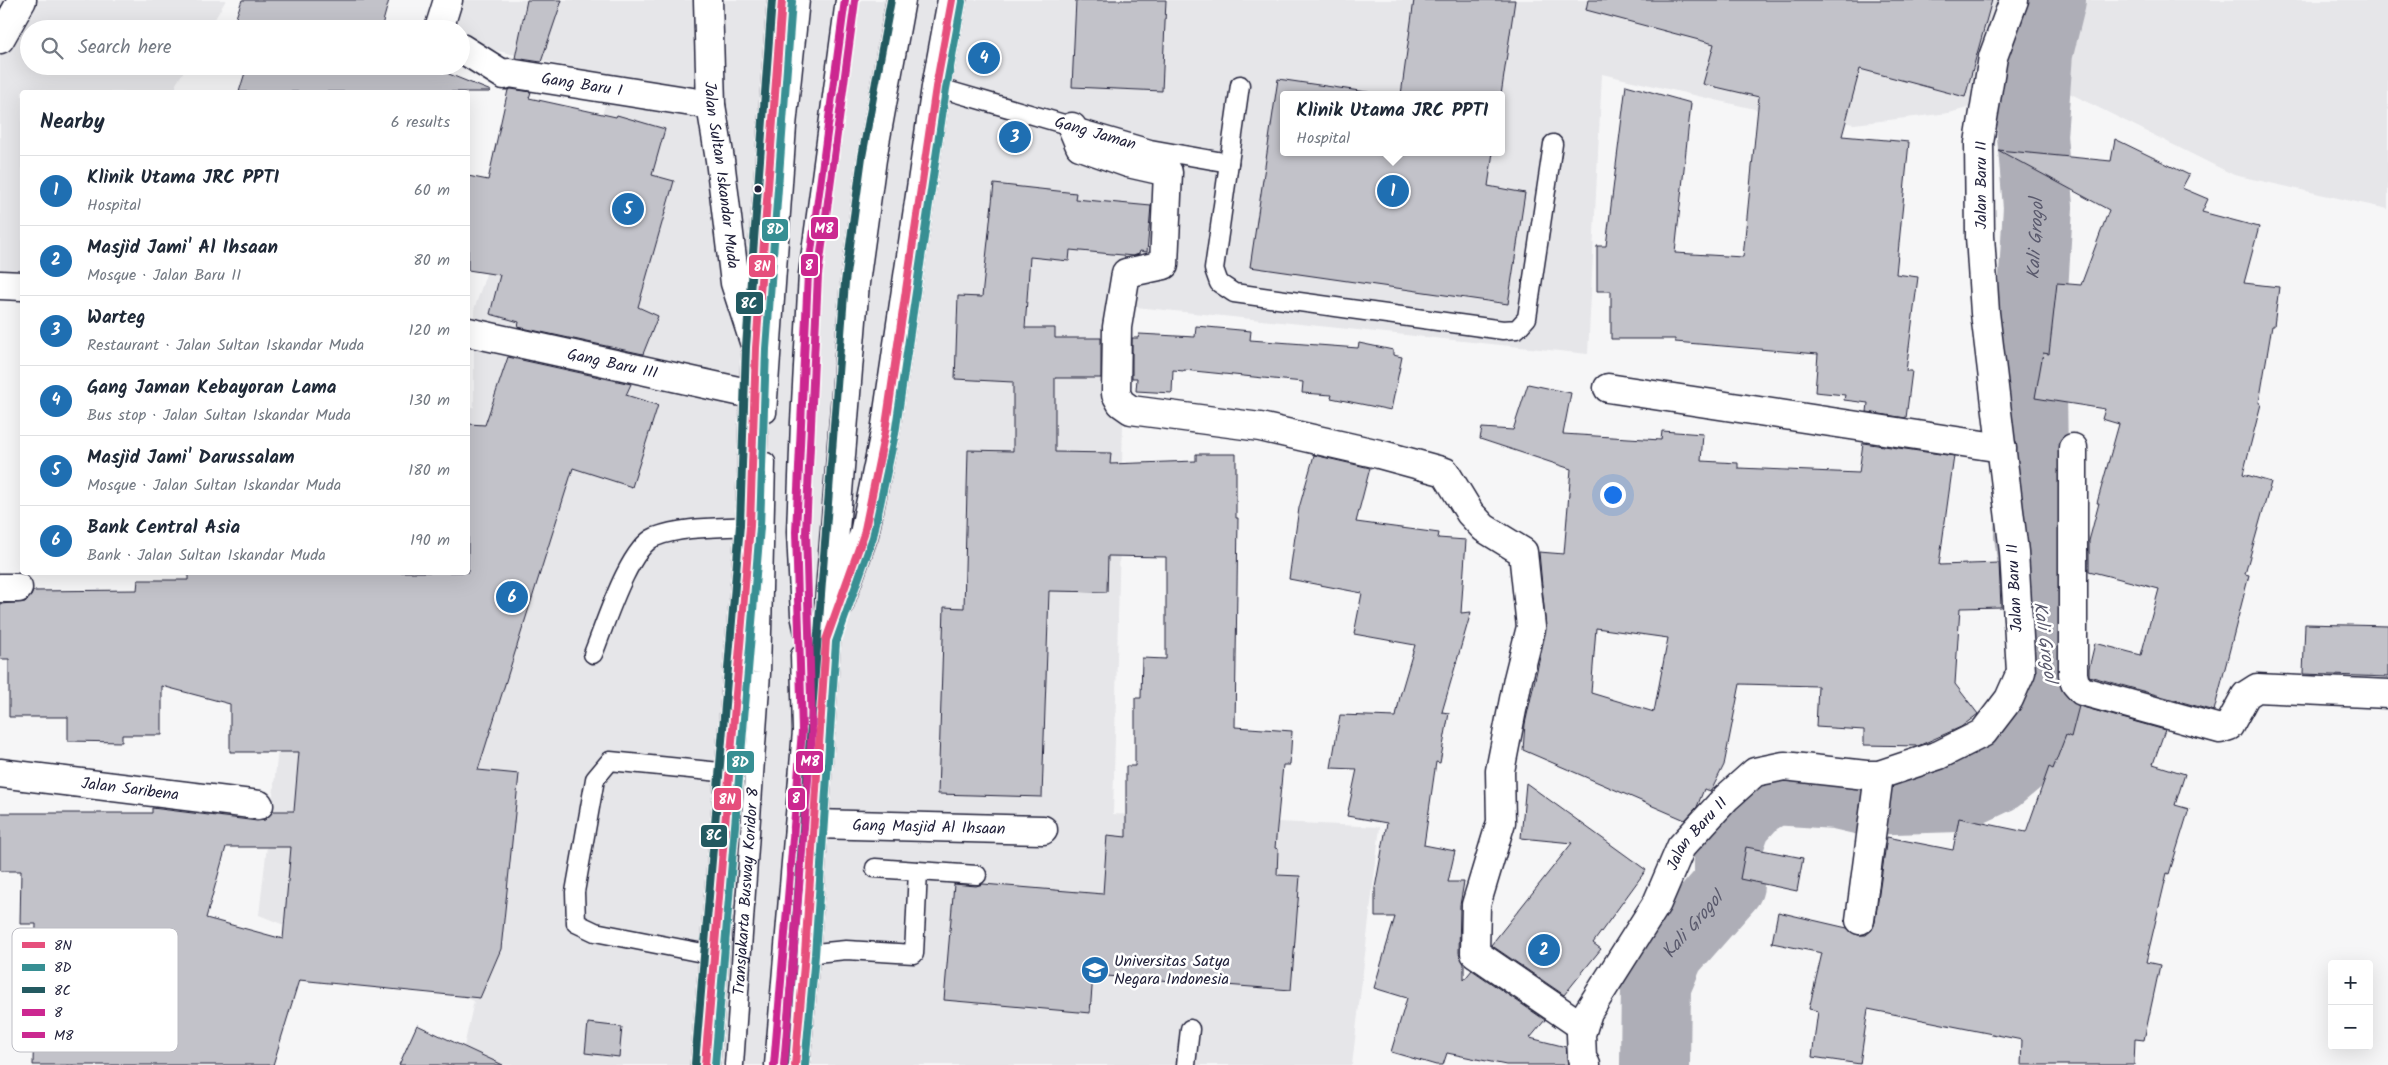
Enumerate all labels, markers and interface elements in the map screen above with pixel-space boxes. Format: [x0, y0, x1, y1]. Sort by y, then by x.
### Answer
search box [20, 20, 470, 75]
text: Search here [78, 33, 172, 63]
icon: search [38, 34, 66, 62]
pin: 4 [968, 39, 1000, 77]
street label: Gang Baru I [539, 66, 624, 103]
street label: Jalan Sultan Iskandar Muda [698, 81, 746, 270]
popup [1280, 91, 1505, 156]
text: Klinik Utama JRC PPTI [1296, 96, 1489, 126]
text: Nearby [40, 106, 105, 139]
text: 6 results [391, 110, 450, 135]
street label: Gang Jaman [1052, 110, 1139, 157]
pin: 3 [999, 118, 1031, 156]
text: Hospital [1296, 126, 1350, 151]
street label: Jalan Baru II [1969, 141, 1994, 229]
text: Klinik Utama JRC PPTI [87, 163, 279, 193]
pin: 1 [1377, 172, 1409, 210]
text: 1 [54, 178, 58, 203]
text: 60 m [414, 178, 450, 203]
unlabelled marker [753, 184, 763, 194]
pin: 5 [612, 190, 644, 228]
text: Hospital [87, 193, 141, 218]
water label: Kali Grogol [2019, 193, 2053, 280]
line badge: M8 [810, 216, 839, 240]
line badge: 8D [761, 218, 789, 242]
text: M8 [815, 218, 834, 240]
text: 8D [766, 219, 784, 241]
text: Masjid Jami' Al Ihsaan [87, 233, 278, 263]
text: 2 [51, 248, 61, 273]
text: 80 m [413, 248, 450, 273]
line badge: 8 [800, 253, 819, 277]
line badge: 8N [748, 254, 776, 278]
text: 8 [805, 255, 814, 277]
text: 8N [753, 256, 771, 278]
text: Mosque · Jalan Baru II [87, 263, 241, 288]
line badge: 8C [735, 291, 764, 315]
text: 8C [741, 293, 757, 315]
text: Warteg [87, 303, 145, 333]
text: 3 [52, 318, 60, 343]
text: 120 m [409, 318, 450, 343]
text: Restaurant · Jalan Sultan Iskandar Muda [87, 333, 364, 358]
street label: Gang Baru III [565, 342, 660, 386]
text: Gang Jaman Kebayoran Lama [87, 373, 336, 403]
text: 4 [52, 388, 60, 413]
text: 130 m [409, 388, 450, 413]
text: Bus stop · Jalan Sultan Iskandar Muda [87, 403, 351, 428]
text: Masjid Jami' Darussalam [87, 443, 294, 473]
text: 5 [52, 458, 60, 483]
text: 180 m [408, 458, 450, 483]
text: Mosque · Jalan Sultan Iskandar Muda [87, 473, 341, 498]
your location [1600, 482, 1626, 508]
text: Bank Central Asia [87, 513, 240, 543]
text: 6 [52, 528, 60, 553]
text: 190 m [410, 528, 450, 553]
text: Bank · Jalan Sultan Iskandar Muda [87, 543, 326, 568]
street label: Jalan Baru II [2000, 543, 2030, 633]
pin: 6 [496, 578, 528, 616]
water label: Kali Grogol [2024, 600, 2065, 688]
line badge: 8D [726, 750, 755, 774]
line badge: M8 [795, 750, 824, 774]
text: M8 [801, 751, 820, 773]
text: 8D [731, 752, 749, 774]
street label: Jalan Saribena [80, 771, 180, 807]
street label: Transjakarta Busway Koridor 8 [726, 786, 766, 996]
line badge: 8N [713, 787, 742, 811]
line badge: 8 [787, 787, 806, 811]
text: 8 [792, 788, 801, 810]
text: 8N [718, 789, 736, 811]
street label: Jalan Baru II [1660, 791, 1734, 874]
street label: Gang Masjid Al Ihsaan [852, 812, 1006, 842]
line badge: 8C [700, 824, 728, 848]
text: 8C [706, 825, 722, 847]
water label: Kali Grogol [1655, 883, 1733, 963]
legend [12, 928, 178, 1052]
pin: 2 [1528, 931, 1560, 969]
text: 8N [54, 935, 72, 957]
place label: Universitas Satya Negara Indonesia [1114, 949, 1230, 992]
school or university icon: Universitas Satya Negara Indonesia [1080, 955, 1110, 985]
text: 8D [54, 957, 71, 979]
map controls [2328, 960, 2373, 1050]
button: + [2328, 960, 2373, 1005]
text: 8C [54, 980, 71, 1002]
text: 8 [54, 1002, 63, 1024]
button: − [2328, 1005, 2373, 1050]
text: M8 [54, 1025, 74, 1047]

